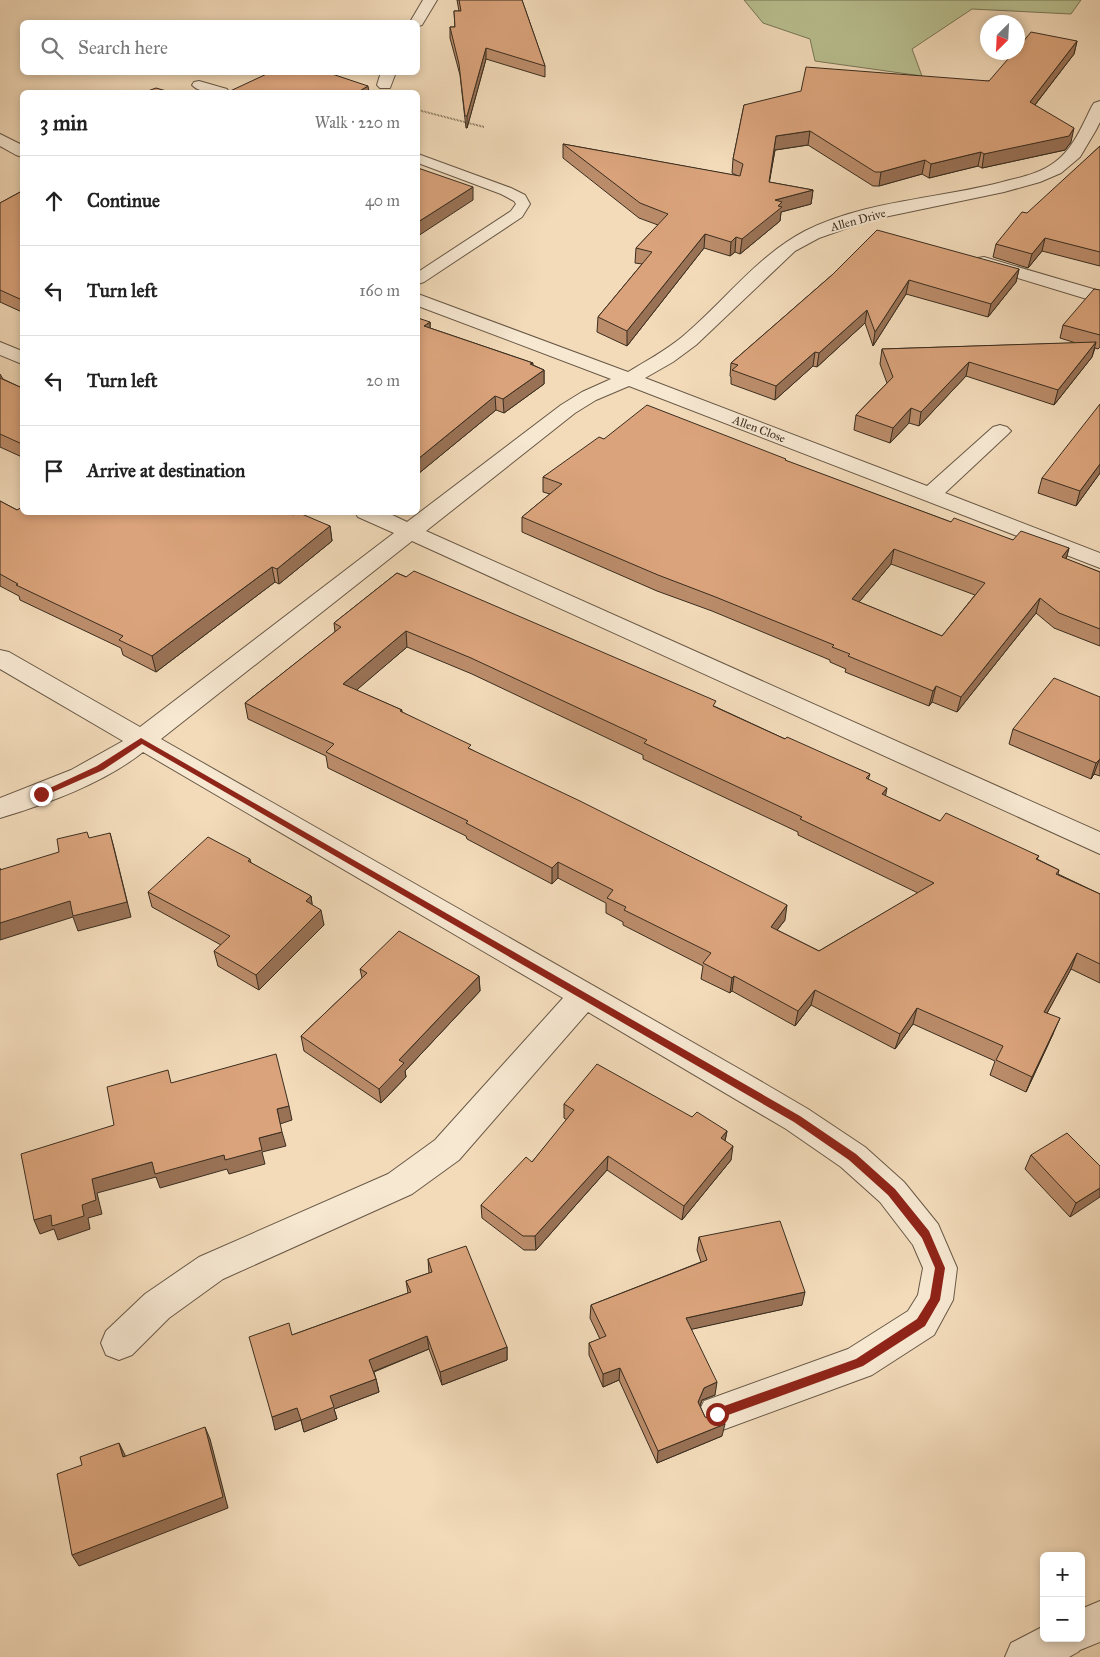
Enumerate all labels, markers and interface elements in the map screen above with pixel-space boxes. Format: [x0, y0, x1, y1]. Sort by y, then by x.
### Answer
north arrow [980, 15, 1025, 60]
search box [20, 20, 420, 75]
icon: search [38, 34, 66, 62]
text: Search here [78, 36, 168, 59]
text: 3 min [40, 110, 88, 136]
text: Walk · 220 m [315, 113, 400, 132]
icon: ahead [40, 187, 68, 215]
text: Continue [87, 189, 160, 212]
text: 40 m [365, 191, 400, 210]
street label: Allen Drive [828, 206, 887, 234]
icon: left [40, 277, 68, 305]
text: Turn left [87, 279, 157, 302]
text: 160 m [359, 281, 400, 300]
icon: left [40, 367, 68, 395]
text: Turn left [87, 369, 157, 392]
text: 20 m [366, 371, 400, 390]
street label: Allen Close [730, 412, 787, 445]
icon: arrive [40, 457, 68, 485]
text: Arrive at destination [87, 459, 245, 482]
route end [30, 783, 53, 806]
route start [706, 1403, 729, 1426]
map controls [1040, 1552, 1085, 1642]
button: + [1040, 1552, 1085, 1597]
button: − [1040, 1597, 1085, 1642]

